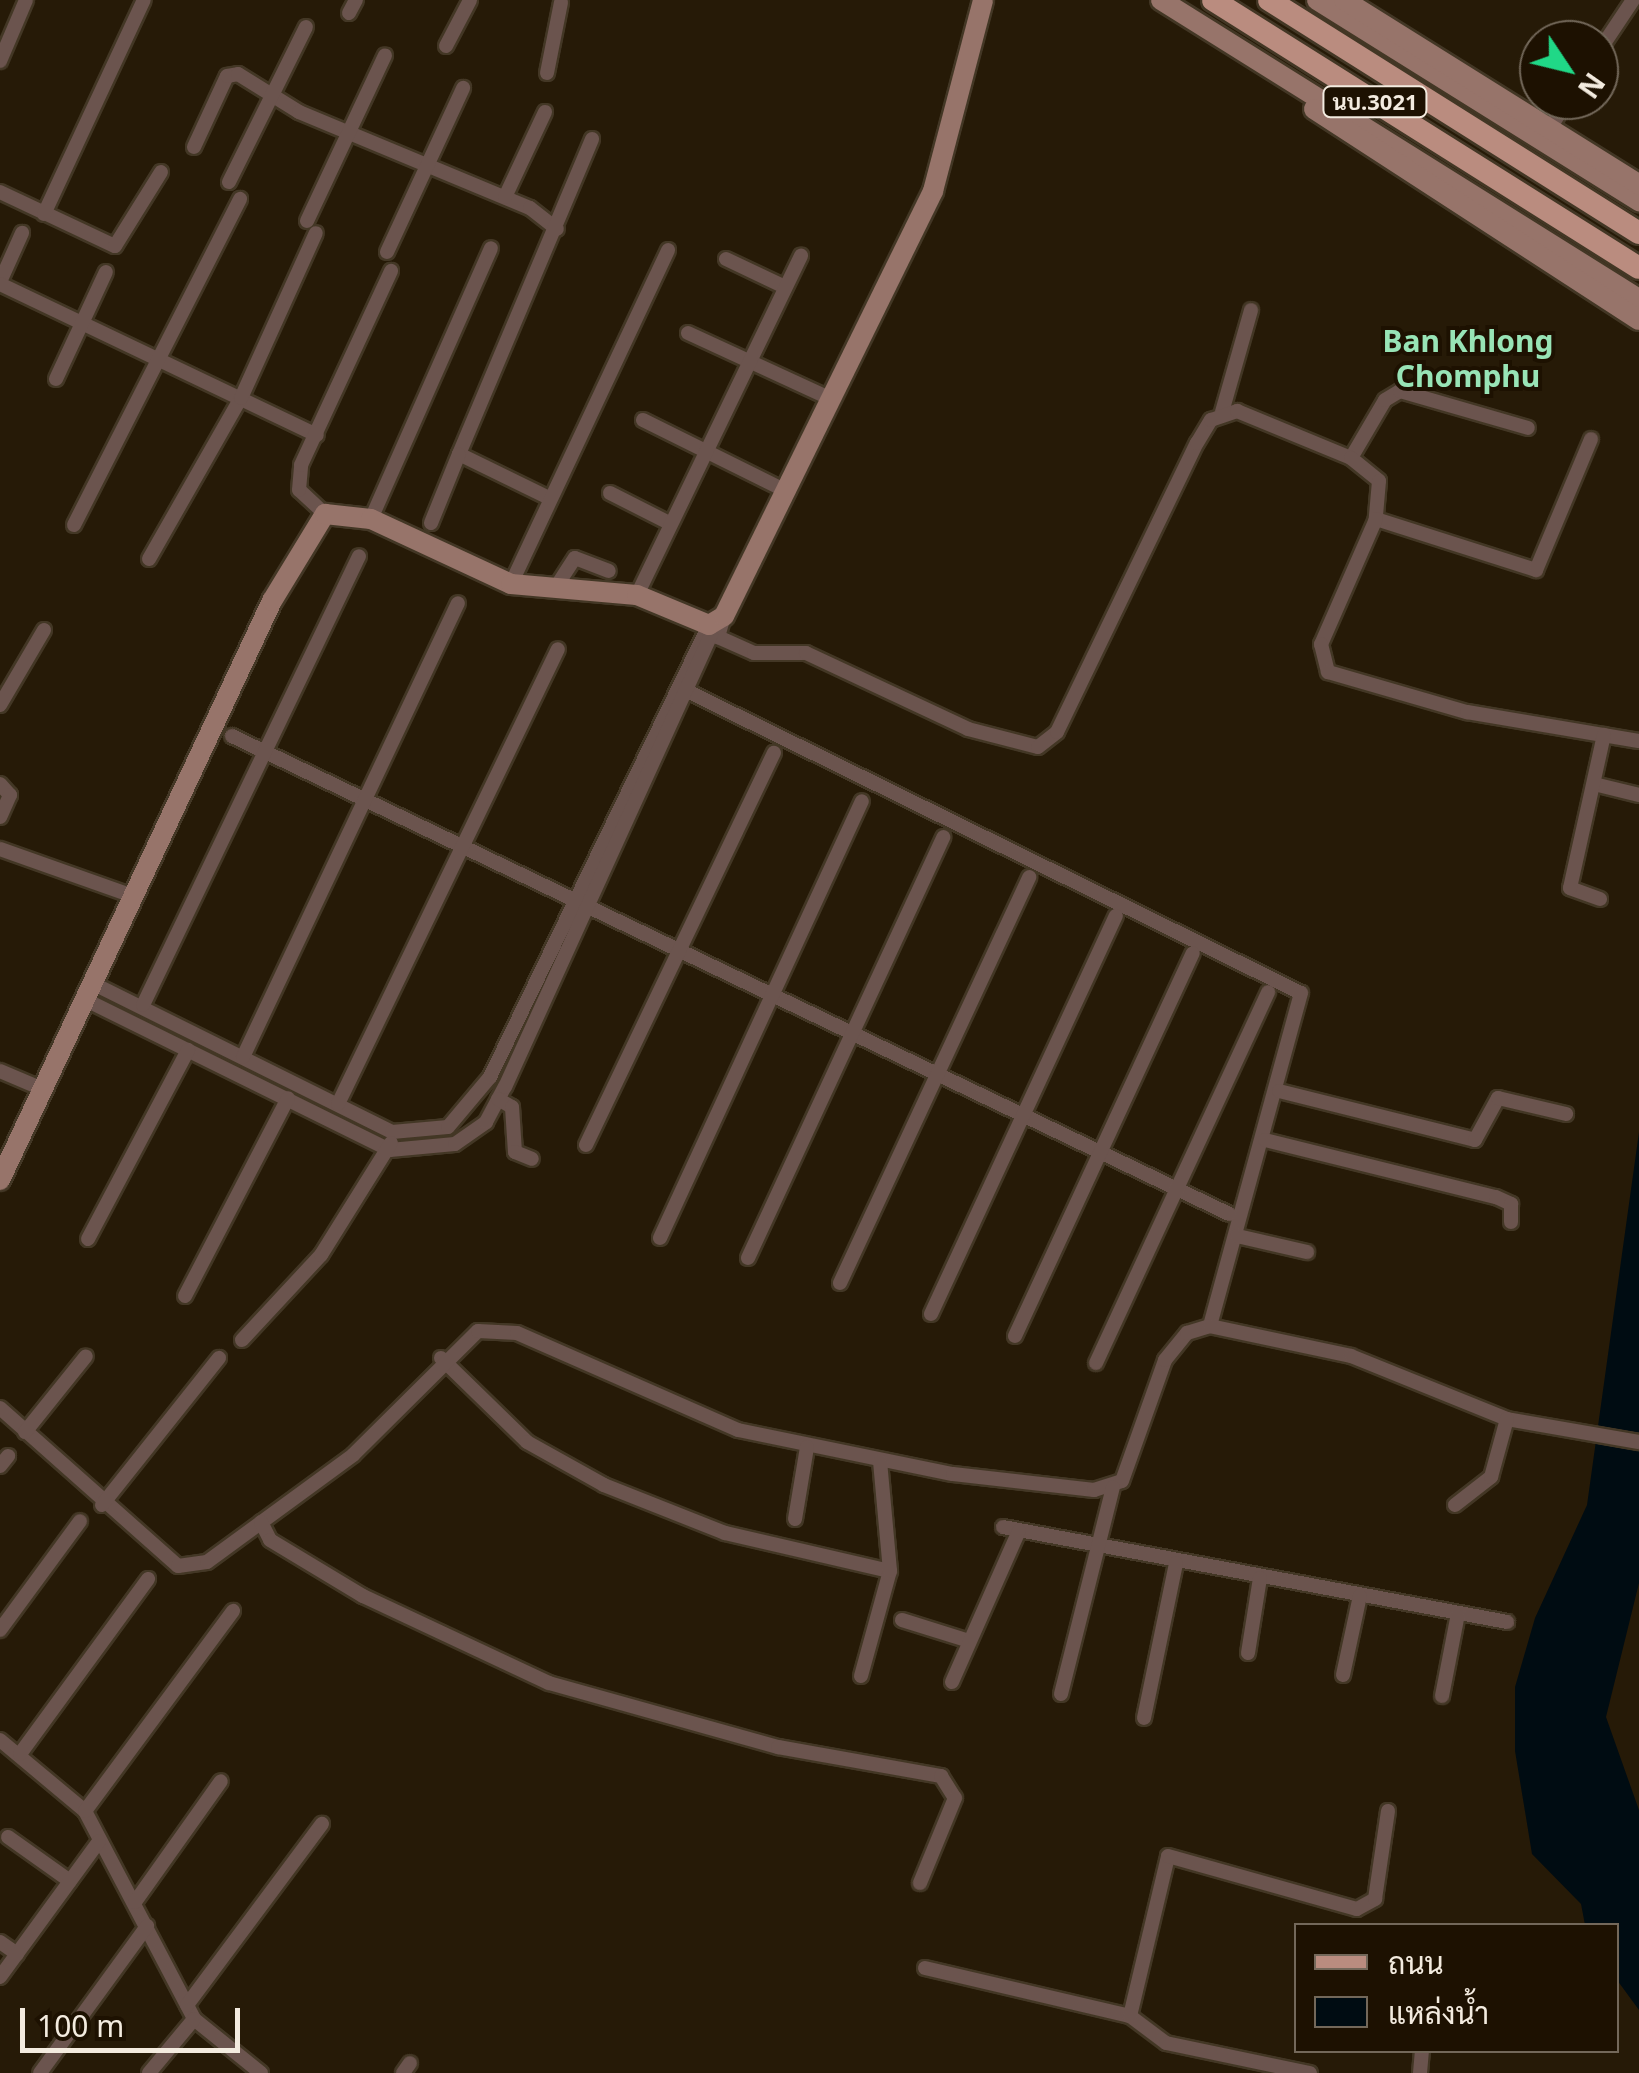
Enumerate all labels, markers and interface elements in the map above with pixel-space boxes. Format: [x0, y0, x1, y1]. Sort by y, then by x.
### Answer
north arrow [1519, 20, 1619, 120]
text: N [1570, 66, 1614, 106]
road number: นบ.3021 [1320, 85, 1430, 119]
district label: Ban Khlong Chomphu [1383, 323, 1553, 394]
legend [1294, 1923, 1619, 2053]
text: ถนน [1388, 1942, 1444, 1983]
scale bar [25, 1988, 245, 2050]
text: แหล่งน้ำ [1388, 1992, 1489, 2033]
text: 100 m [37, 2005, 124, 2046]

